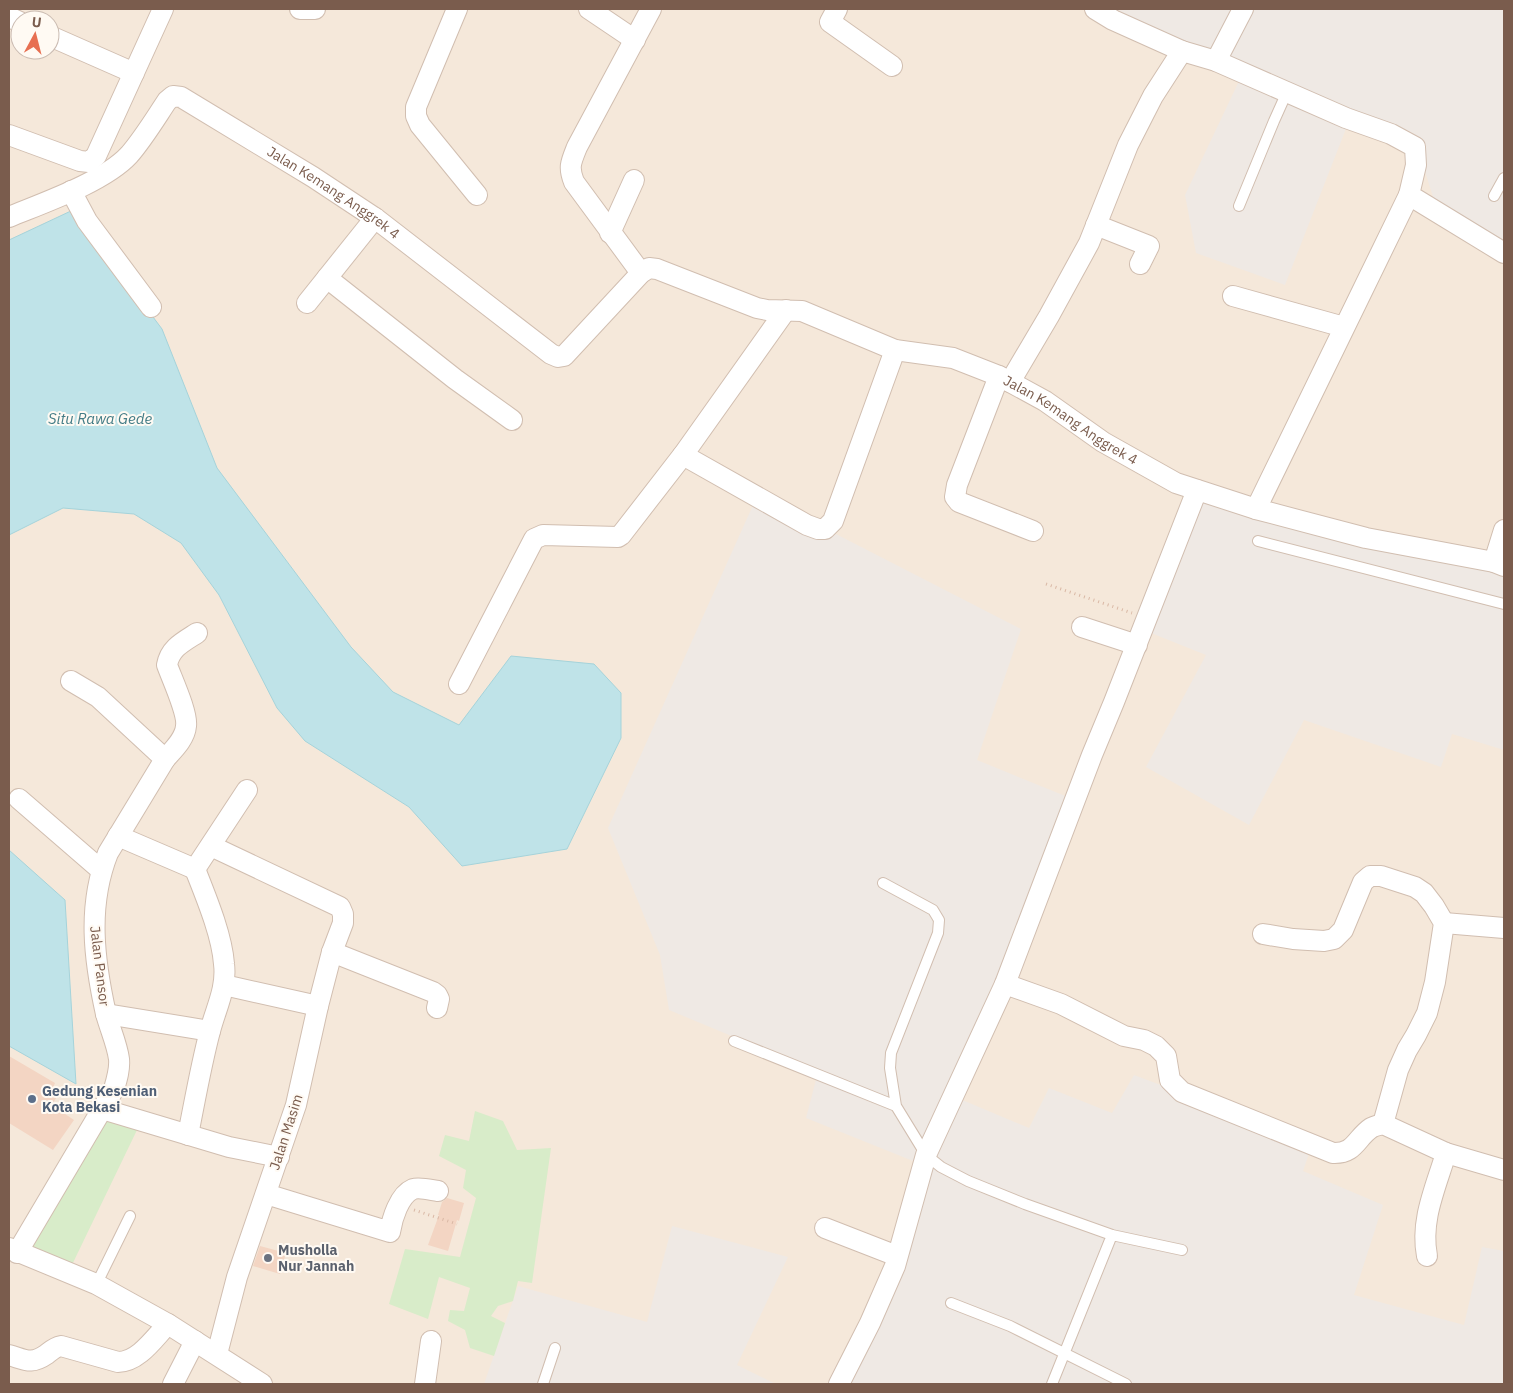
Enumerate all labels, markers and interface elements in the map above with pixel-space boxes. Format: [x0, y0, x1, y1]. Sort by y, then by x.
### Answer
north arrow [10, 10, 60, 60]
text: U [31, 13, 43, 32]
street label: Jalan Kemang Anggrek 4 [264, 142, 404, 243]
street label: Jalan Kemang Anggrek 4 [1000, 371, 1141, 469]
water label: Situ Rawa Gede [48, 409, 152, 428]
street label: Jalan Pansor [86, 925, 114, 1007]
place label: Gedung Kesenian Kota Bekasi [42, 1082, 157, 1116]
street label: Jalan Masim [265, 1092, 307, 1172]
marker: Gedung Kesenian Kota Bekasi [26, 1093, 38, 1105]
place label: Musholla Nur Jannah [278, 1241, 354, 1275]
marker: Musholla Nur Jannah [262, 1252, 274, 1264]

